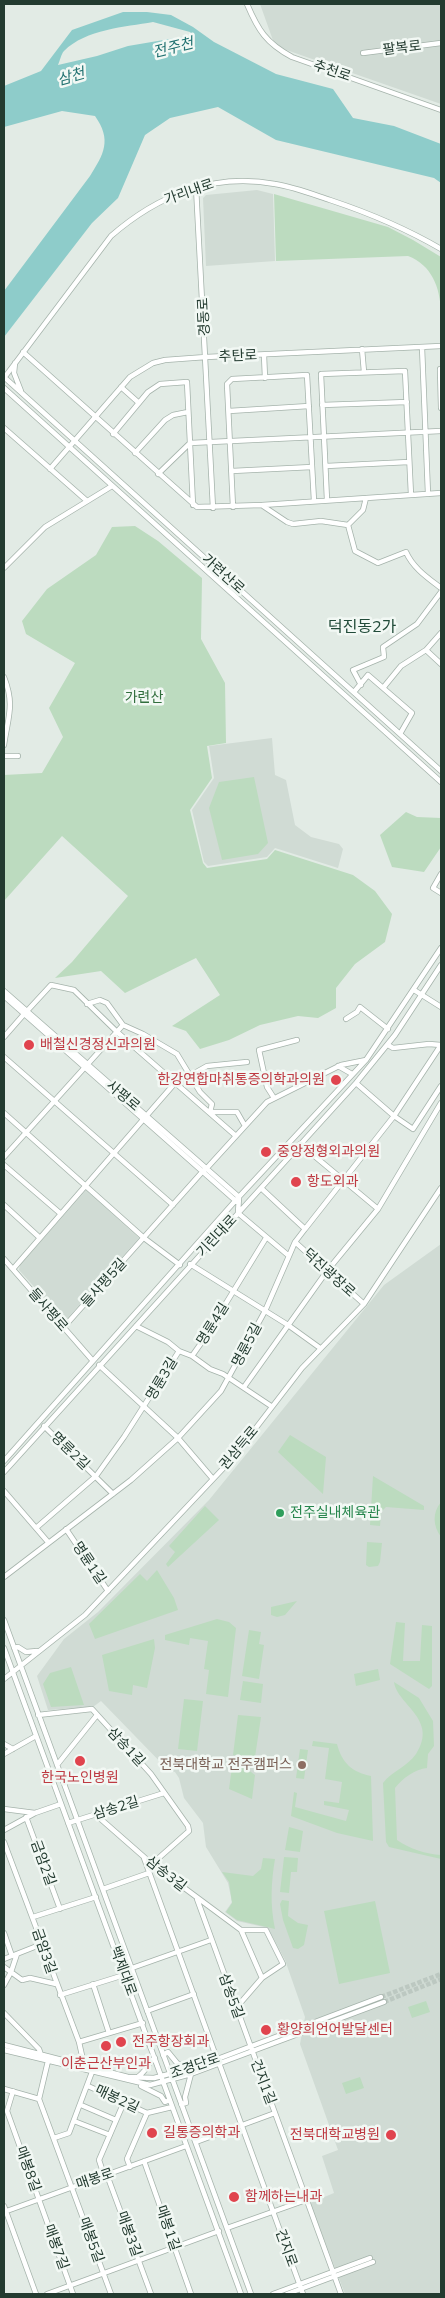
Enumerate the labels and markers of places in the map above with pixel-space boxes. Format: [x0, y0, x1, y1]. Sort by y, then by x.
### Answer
place label: 배철신경정신과의원 [40, 1037, 156, 1053]
marker: 배철신경정신과의원 [22, 1038, 36, 1052]
place label: 한강연합마취통증의학과의원 [158, 1072, 325, 1088]
marker: 한강연합마취통증의학과의원 [329, 1073, 343, 1087]
place label: 중앙정형외과의원 [277, 1144, 380, 1160]
marker: 중앙정형외과의원 [259, 1145, 273, 1159]
place label: 항도외과 [307, 1174, 359, 1190]
marker: 항도외과 [289, 1175, 303, 1189]
place label: 전주실내체육관 [290, 1505, 380, 1521]
marker: 전주실내체육관 [274, 1507, 286, 1519]
marker: 한국노인병원 [73, 1754, 87, 1768]
place label: 전북대학교 전주캠퍼스 [160, 1757, 292, 1773]
marker: 전북대학교 전주캠퍼스 [296, 1759, 308, 1771]
place label: 한국노인병원 [41, 1770, 119, 1786]
place label: 황양희언어발달센터 [277, 2022, 393, 2038]
marker: 황양희언어발달센터 [259, 2023, 273, 2037]
place label: 전주항장회과 [132, 2034, 209, 2050]
marker: 전주항장회과 [114, 2035, 128, 2049]
marker: 이춘근산부인과 [99, 2039, 113, 2053]
place label: 이춘근산부인과 [61, 2056, 151, 2072]
place label: 길통증의학과 [163, 2125, 240, 2141]
marker: 길통증의학과 [145, 2126, 159, 2140]
place label: 전북대학교병원 [290, 2127, 380, 2143]
marker: 전북대학교병원 [384, 2128, 398, 2142]
place label: 함께하는내과 [245, 2189, 322, 2205]
marker: 함께하는내과 [227, 2190, 241, 2204]

